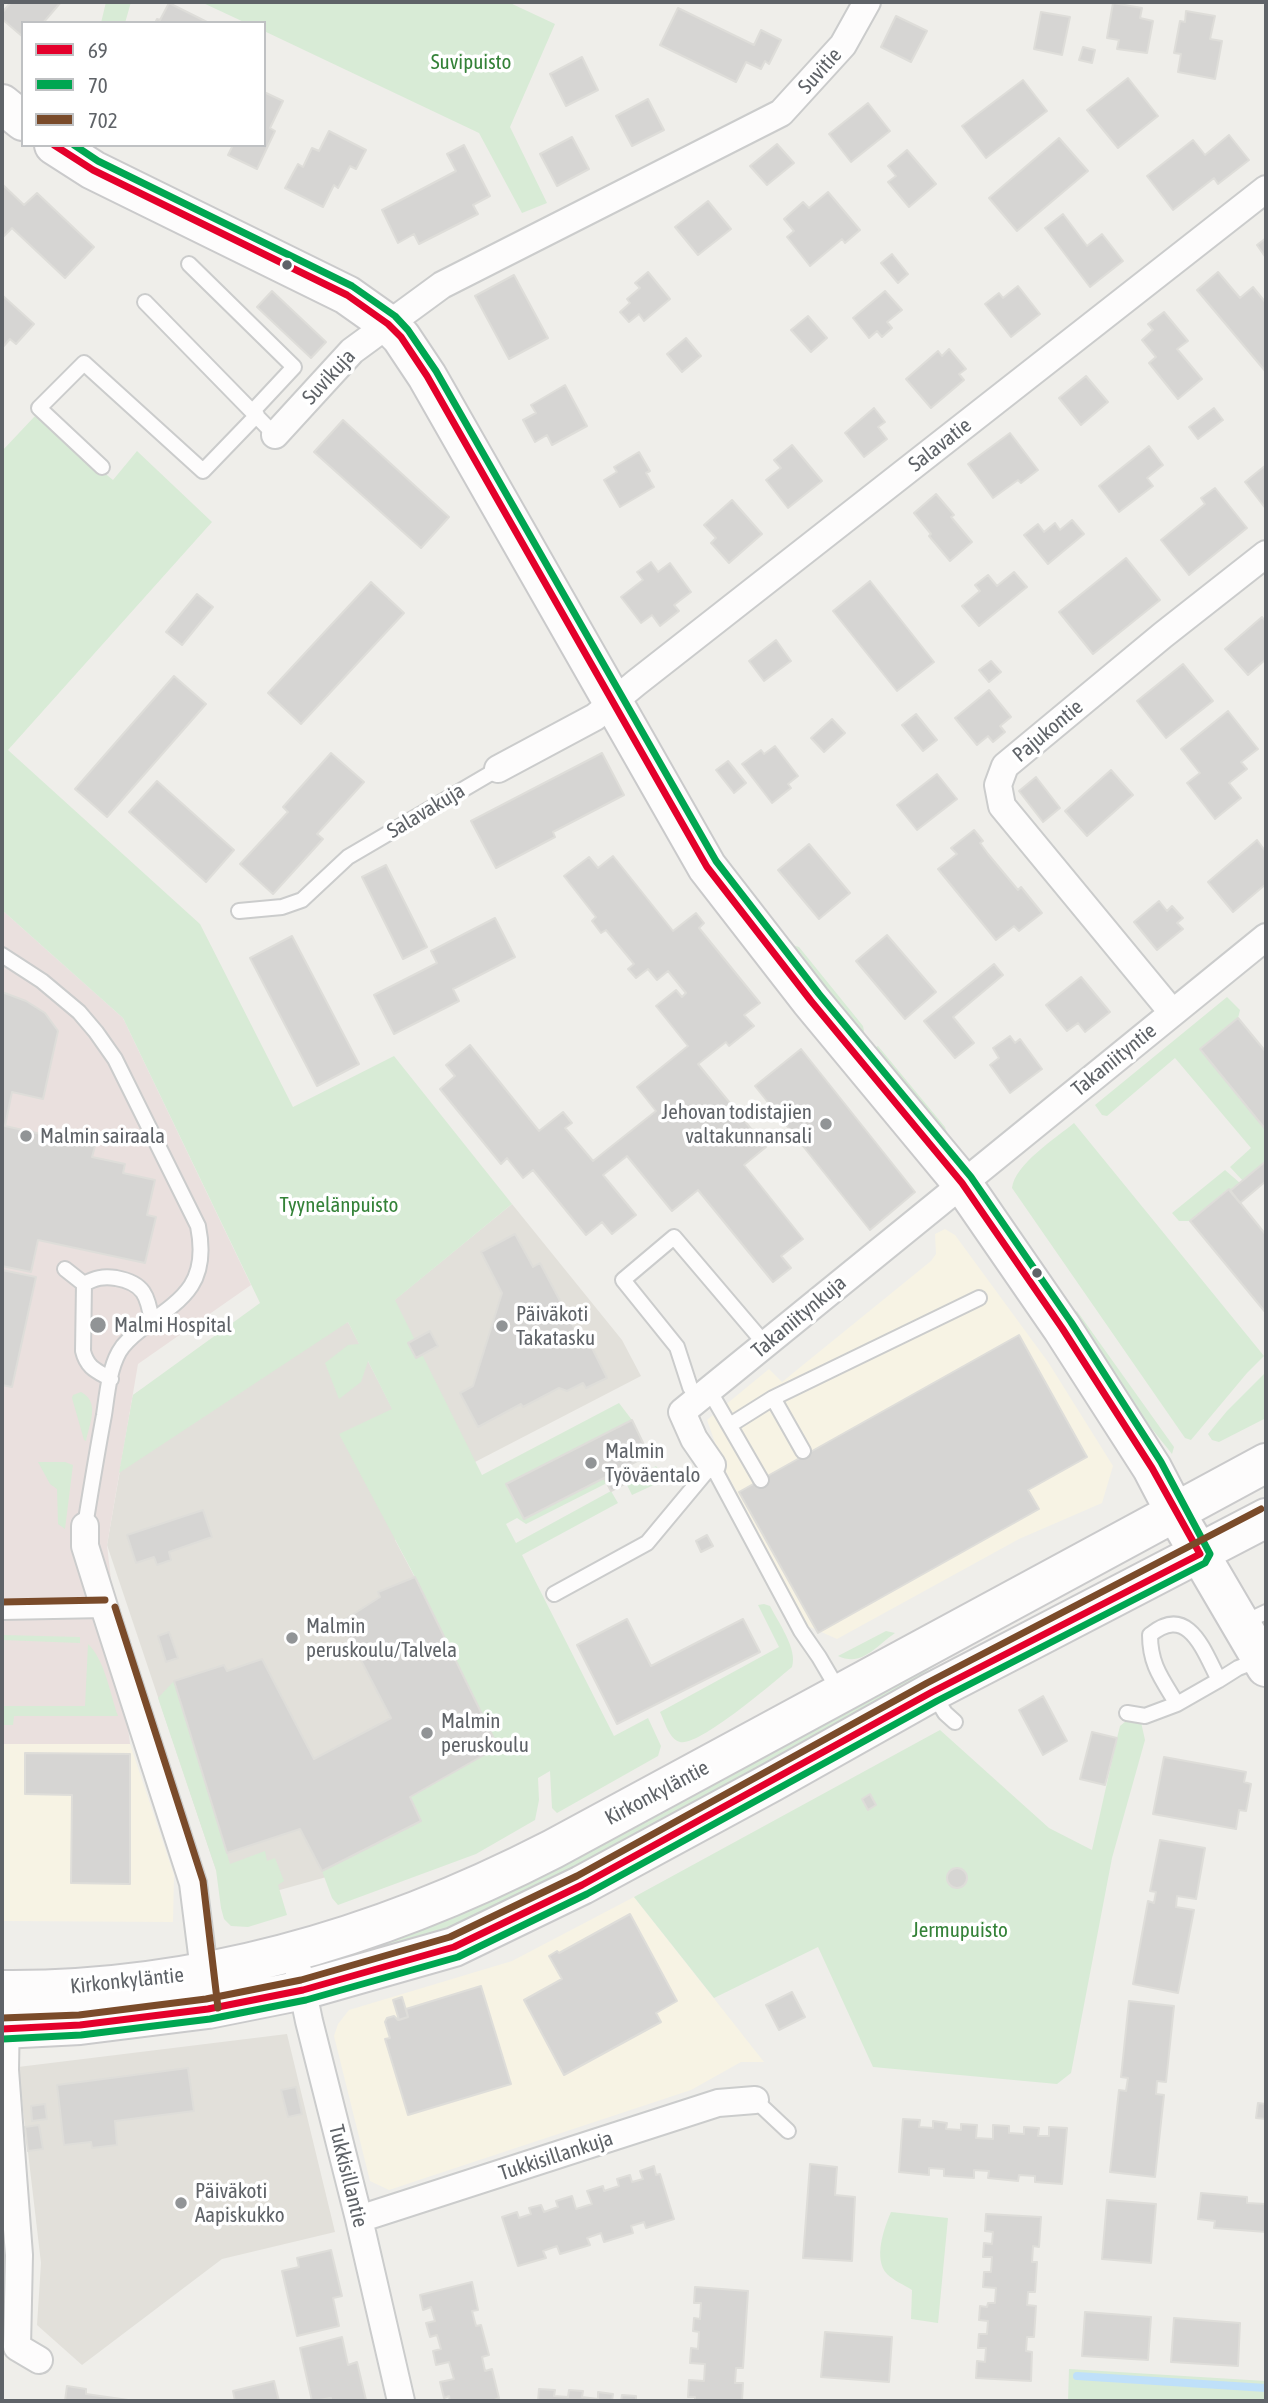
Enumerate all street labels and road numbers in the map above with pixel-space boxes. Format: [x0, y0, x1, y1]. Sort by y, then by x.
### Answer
street label: Suvitie [793, 43, 847, 99]
street label: Suvikuja [297, 344, 361, 410]
street label: Salavatie [904, 413, 976, 477]
street label: Pajukontie [1008, 694, 1088, 768]
street label: Salavakuja [383, 778, 469, 844]
street label: Takaniityntie [1067, 1018, 1161, 1102]
street label: Takaniitynkuja [747, 1270, 851, 1364]
street label: Kirkonkyläntie [601, 1755, 713, 1831]
street label: Kirkonkyläntie [69, 1963, 185, 1999]
street label: Tukkisillantie [323, 2122, 373, 2230]
street label: Tukkisillankuja [496, 2126, 616, 2186]

